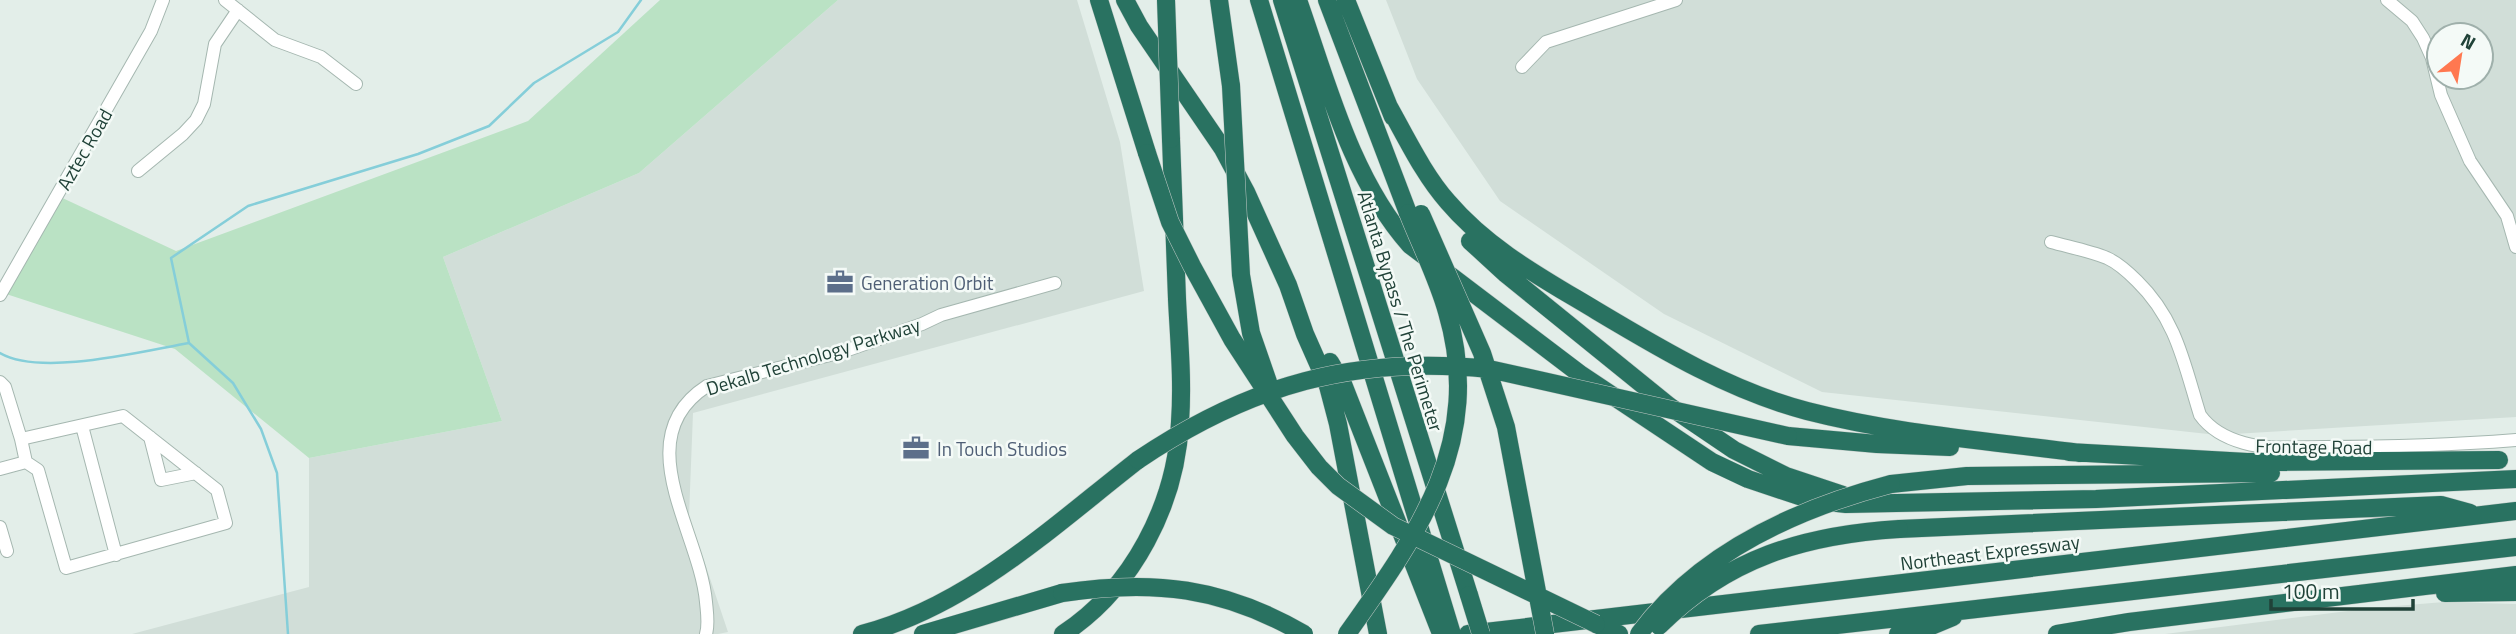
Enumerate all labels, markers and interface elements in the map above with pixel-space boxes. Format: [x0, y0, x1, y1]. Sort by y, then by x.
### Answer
north arrow [2425, 21, 2495, 91]
text: N [2456, 25, 2482, 57]
street label: Aztec Road [49, 103, 119, 195]
street label: Atlanta Bypass / The Perimeter [1351, 187, 1452, 435]
office icon: Generation Orbit [825, 267, 855, 297]
place label: Generation Orbit [861, 268, 994, 297]
street label: Dekalb Technology Parkway [702, 310, 924, 402]
street label: Frontage Road [2255, 430, 2373, 462]
office icon: In Touch Studios [901, 433, 931, 463]
place label: In Touch Studios [937, 434, 1067, 463]
street label: Northeast Expressway [1899, 527, 2081, 577]
scale bar [2271, 568, 2413, 612]
text: 100 m [2282, 575, 2339, 607]

